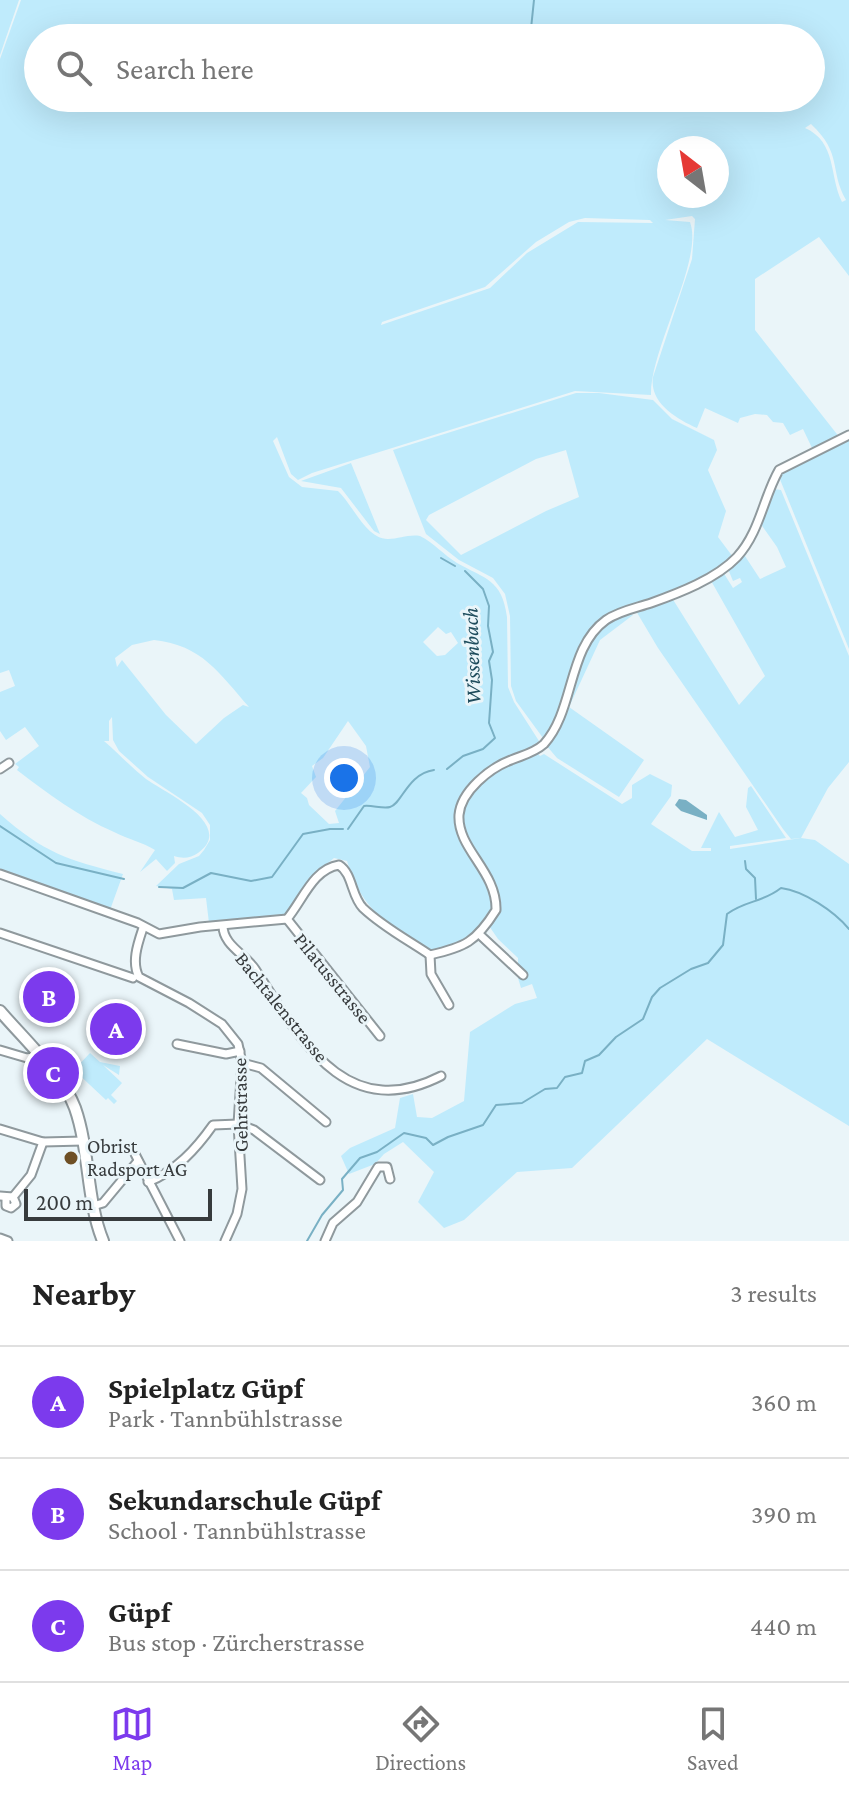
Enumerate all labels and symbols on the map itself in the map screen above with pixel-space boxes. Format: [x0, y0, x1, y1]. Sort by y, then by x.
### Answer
north arrow [657, 136, 729, 208]
water label: Wissenbach [457, 607, 486, 705]
your location [324, 758, 364, 798]
street label: Pilatusstrasse [290, 928, 376, 1028]
street label: Bachtalenstrasse [231, 948, 333, 1066]
pin: B [23, 967, 75, 1027]
pin: A [90, 999, 142, 1059]
pin: C [27, 1043, 79, 1103]
street label: Gehrstrasse [228, 1058, 252, 1152]
place label: Obrist Radsport AG [87, 1135, 187, 1181]
marker: Obrist Radsport AG [62, 1149, 80, 1167]
scale bar [24, 1185, 212, 1221]

